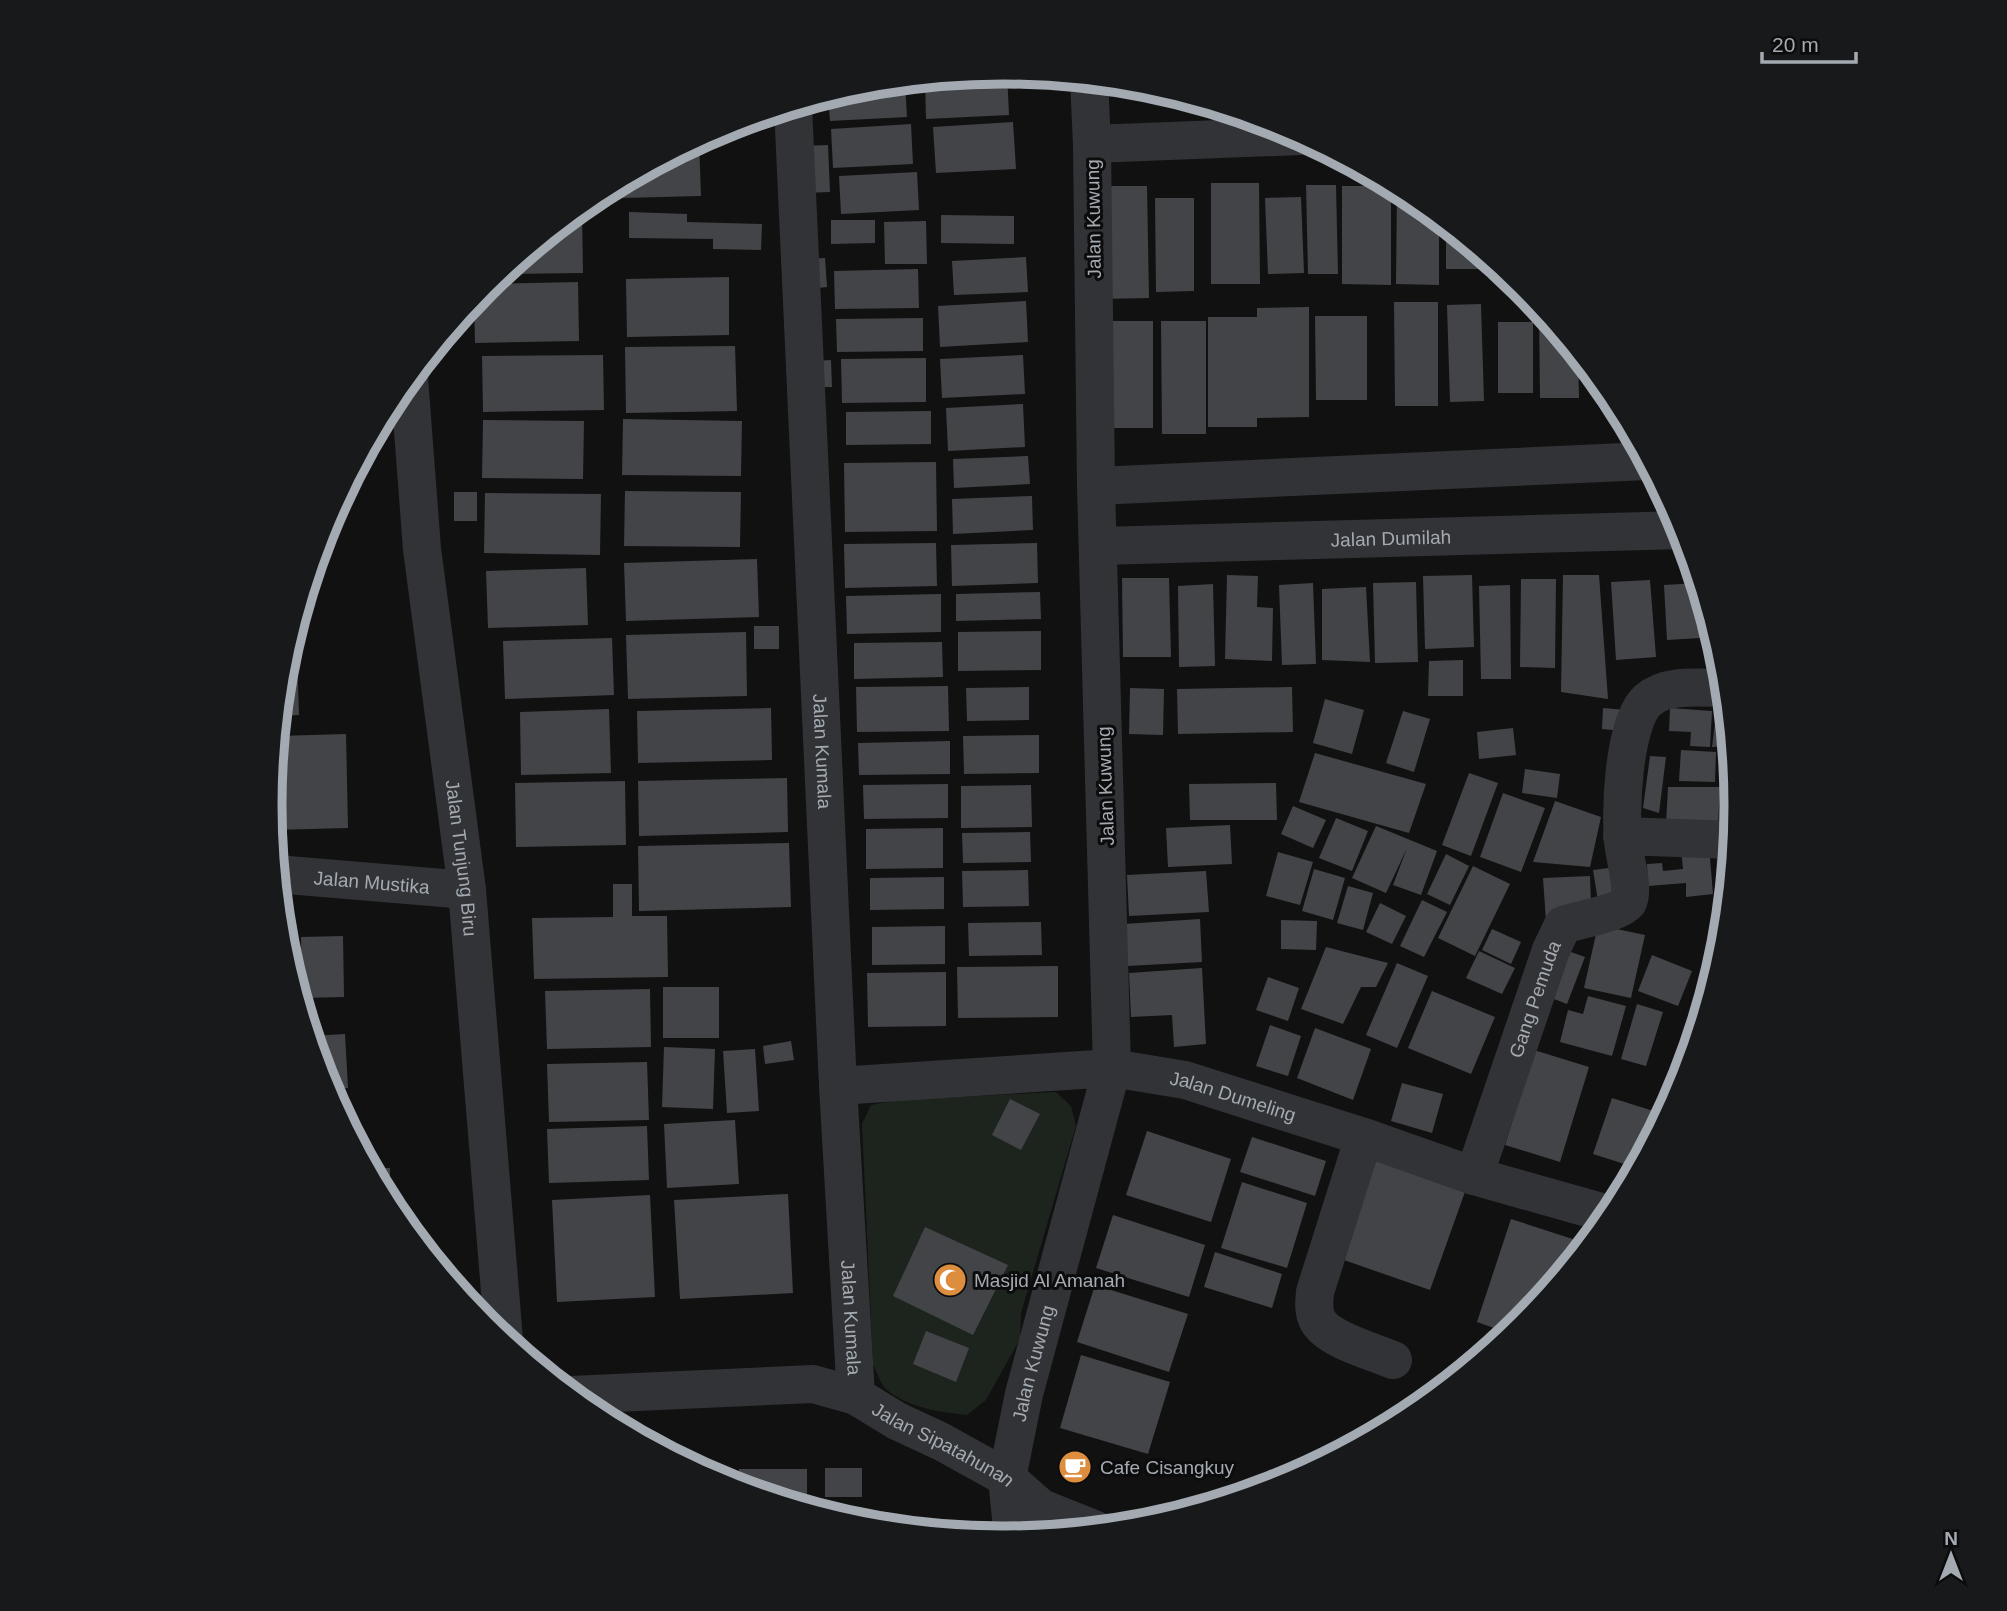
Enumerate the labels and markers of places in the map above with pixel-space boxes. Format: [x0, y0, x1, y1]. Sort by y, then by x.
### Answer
mosque icon: Masjid Al Amanah [931, 1261, 969, 1299]
place label: Masjid Al Amanah [974, 1270, 1125, 1291]
cafe icon: Cafe Cisangkuy [1056, 1448, 1094, 1486]
place label: Cafe Cisangkuy [1100, 1457, 1235, 1478]

